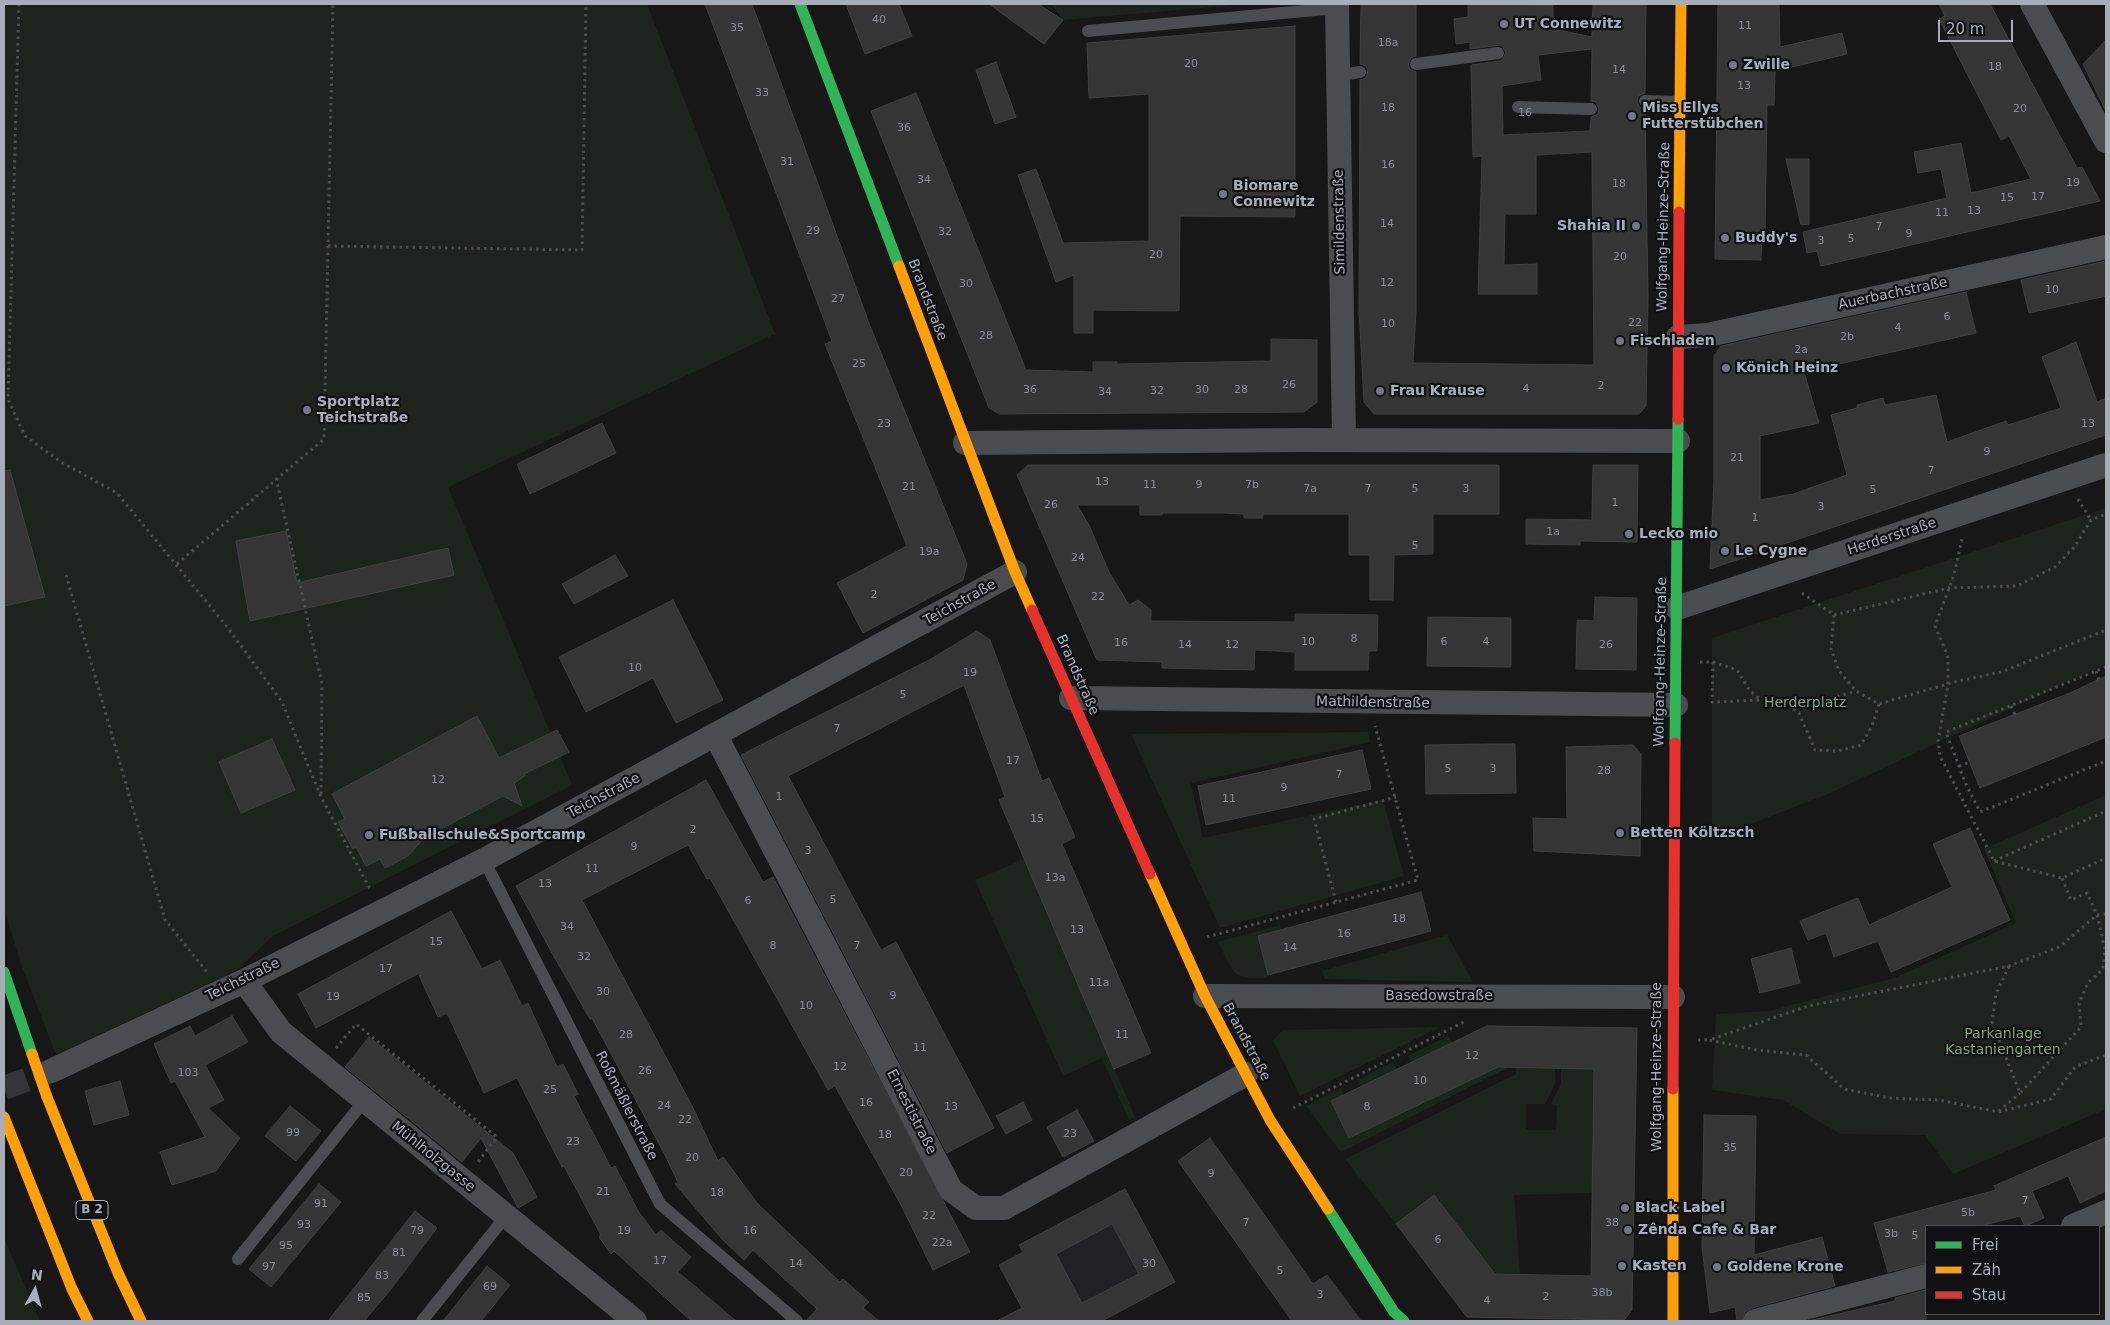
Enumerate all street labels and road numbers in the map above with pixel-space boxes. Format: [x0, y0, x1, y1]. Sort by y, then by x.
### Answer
street label: Wolfgang-Heinze-Straße [1654, 142, 1674, 312]
street label: Simildenstraße [1331, 169, 1349, 275]
street label: Brandstraße [904, 257, 950, 343]
street label: Auerbachstraße [1837, 274, 1949, 314]
street label: Herderstraße [1845, 515, 1939, 559]
street label: Teichstraße [921, 576, 999, 630]
street label: Wolfgang-Heinze-Straße [1651, 577, 1671, 747]
street label: Brandstraße [1052, 632, 1102, 718]
street label: Mathildenstraße [1316, 694, 1430, 712]
street label: Teichstraße [565, 770, 643, 822]
street label: Teichstraße [203, 955, 283, 1005]
street label: Wolfgang-Heinze-Straße [1649, 982, 1665, 1152]
street label: Basedowstraße [1385, 988, 1493, 1004]
street label: Brandstraße [1218, 1000, 1274, 1084]
street label: Roßmäßlerstraße [591, 1049, 661, 1163]
street label: Ernestistraße [882, 1067, 940, 1157]
street label: Mühlholzgasse [388, 1118, 478, 1196]
road number: B 2 [76, 1200, 108, 1220]

